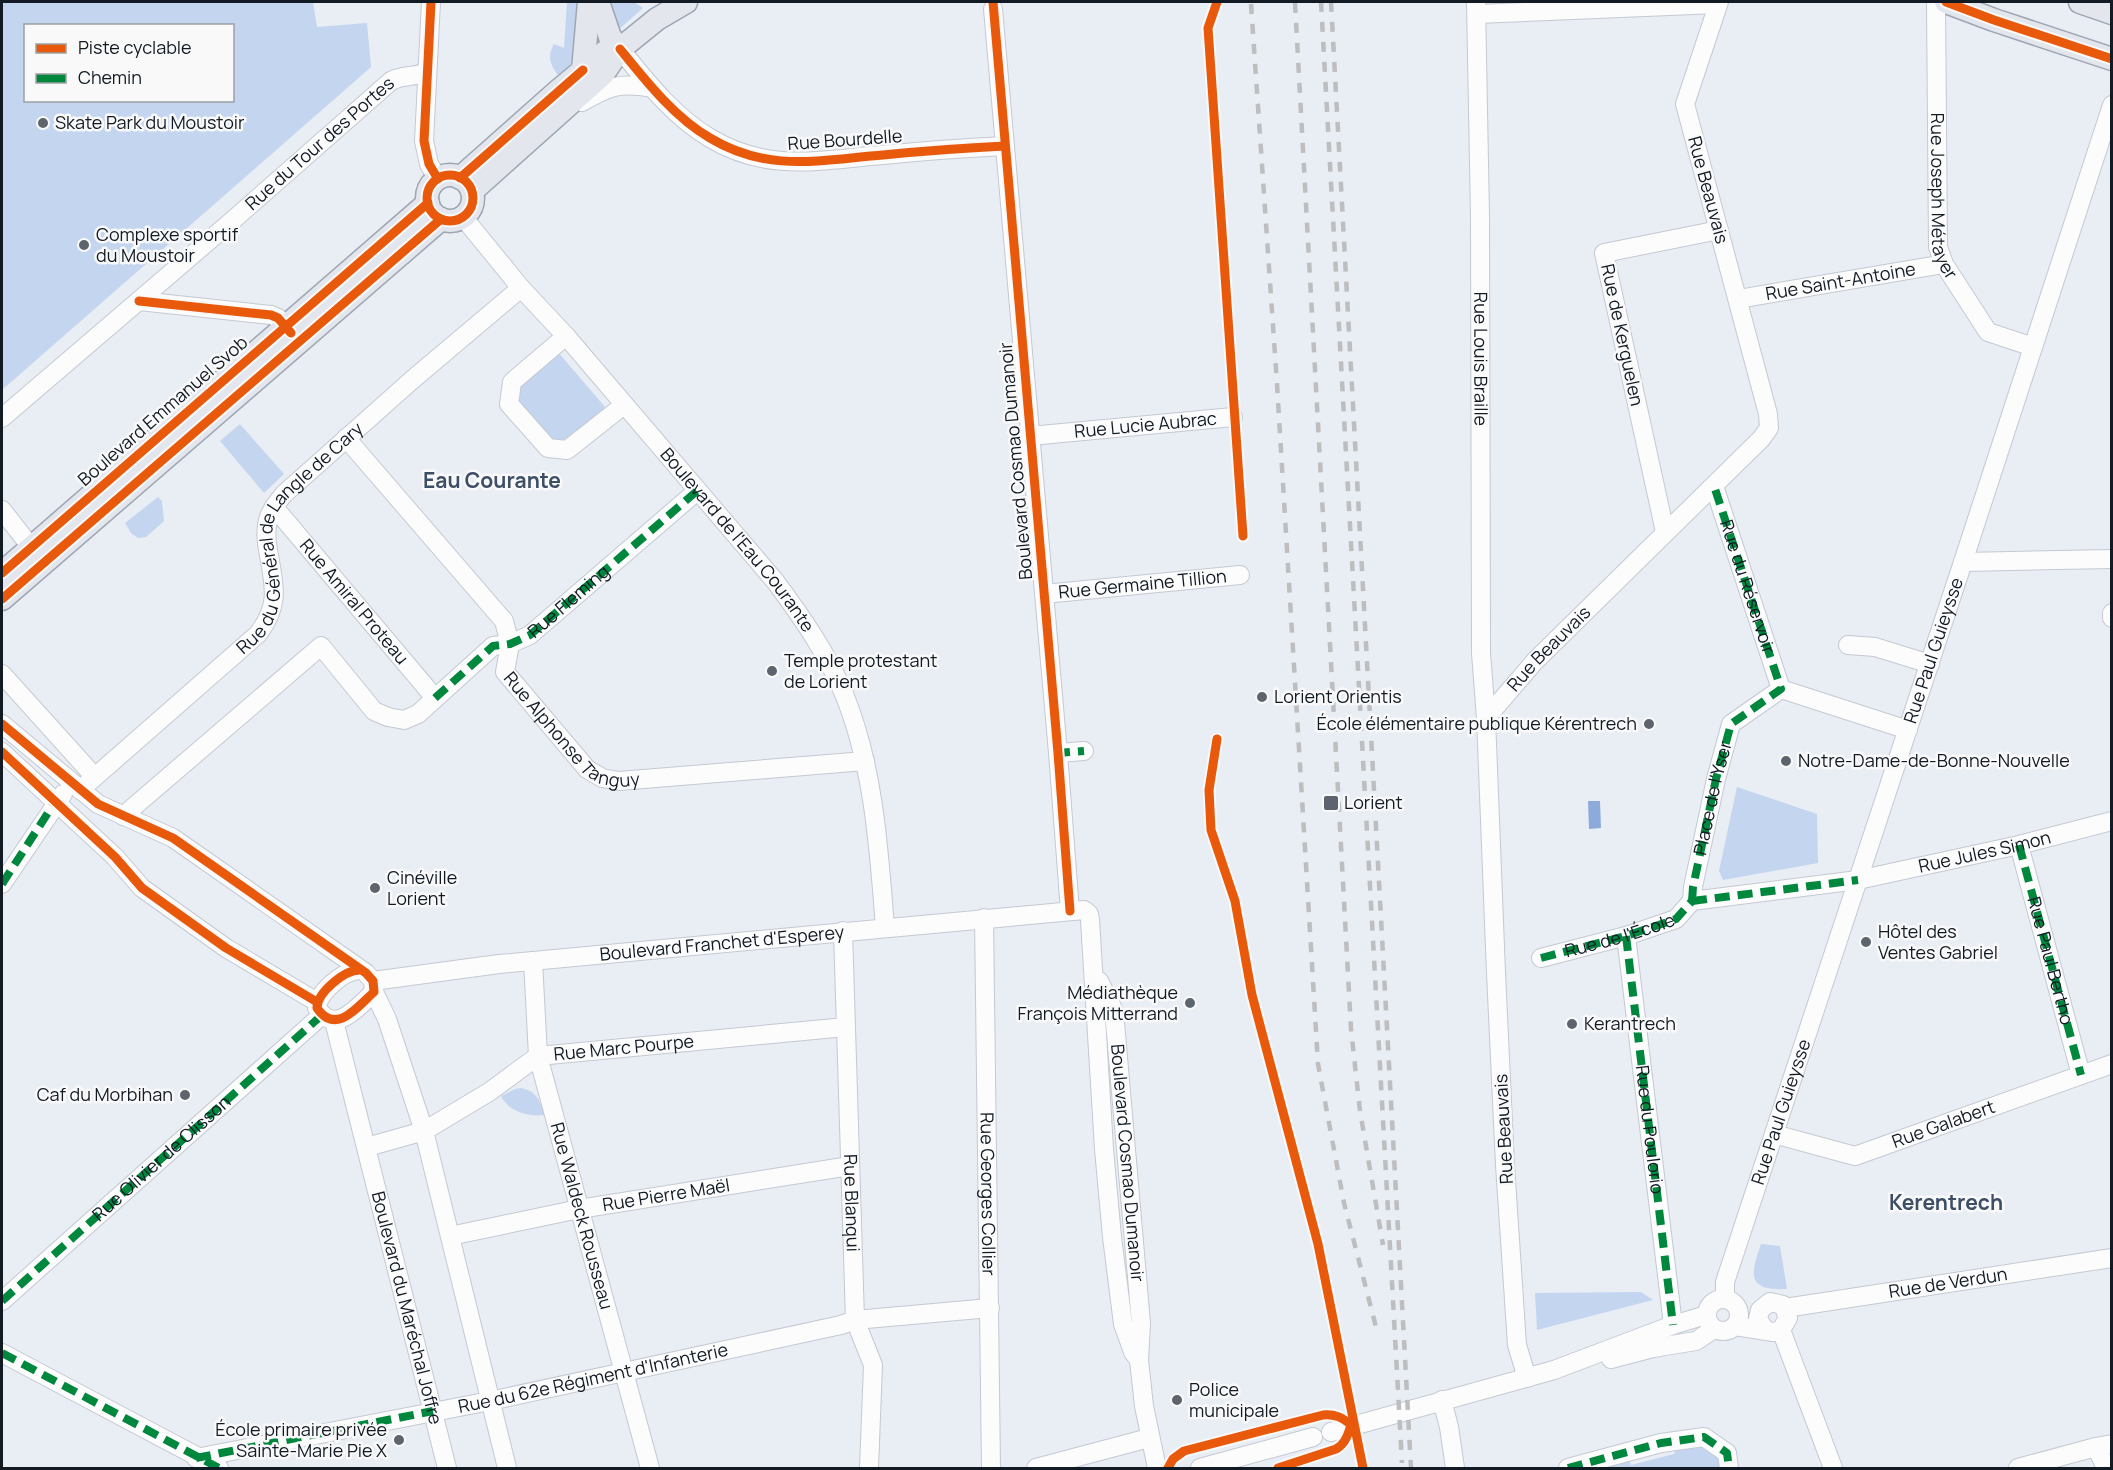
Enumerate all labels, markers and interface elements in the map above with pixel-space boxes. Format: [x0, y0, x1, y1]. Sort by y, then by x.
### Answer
legend [24, 24, 234, 102]
text: Piste cyclable [78, 35, 192, 59]
text: Chemin [78, 65, 142, 89]
street label: Rue du Tour des Portes [240, 71, 399, 215]
place label: Skate Park du Moustoir [55, 110, 245, 134]
street label: Rue Joseph Métayer [1926, 113, 1964, 284]
marker: Skate Park du Moustoir [36, 116, 50, 130]
street label: Rue Bourdelle [787, 123, 903, 155]
street label: Rue Beauvais [1683, 133, 1735, 246]
place label: Complexe sportif du Moustoir [96, 222, 239, 267]
marker: Complexe sportif du Moustoir [77, 238, 91, 252]
street label: Rue Saint-Antoine [1764, 256, 1917, 305]
street label: Rue de Kerguelen [1596, 262, 1650, 408]
street label: Rue Louis Braille [1469, 292, 1493, 426]
street label: Boulevard Emmanuel Svob [72, 330, 252, 491]
street label: Boulevard Cosmao Dumanoir [993, 341, 1037, 581]
street label: Rue Lucie Aubrac [1073, 406, 1218, 443]
street label: Rue du Général de Langle de Cary [231, 416, 368, 659]
street label: Boulevard de l'Eau Courante [656, 442, 820, 636]
district label: Eau Courante [423, 466, 561, 494]
street label: Rue du Réservoir [1715, 516, 1782, 657]
street label: Rue Amiral Proteau [295, 533, 414, 669]
street label: Rue Fleming [522, 559, 614, 643]
street label: Rue Germaine Tillion [1057, 563, 1228, 604]
street label: Rue Paul Guieysse [1898, 574, 1968, 726]
street label: Rue Beauvais [1501, 600, 1595, 696]
place label: Temple protestant de Lorient [784, 648, 937, 693]
marker: Temple protestant de Lorient [765, 664, 779, 678]
street label: Rue Alphonse Tanguy [499, 666, 641, 792]
place label: Lorient Orientis [1274, 684, 1402, 708]
marker: Lorient Orientis [1255, 690, 1269, 704]
place label: École élémentaire publique Kérentrech [1317, 711, 1637, 735]
marker: École élémentaire publique Kérentrech [1642, 717, 1656, 731]
street label: Place de l'Yser [1687, 738, 1737, 857]
place label: Notre-Dame-de-Bonne-Nouvelle [1798, 748, 2070, 772]
marker: Notre-Dame-de-Bonne-Nouvelle [1779, 754, 1793, 768]
place label: Lorient [1344, 790, 1403, 814]
marker: Lorient [1322, 794, 1340, 812]
street label: Rue Jules Simon [1916, 824, 2053, 878]
place label: Cinéville Lorient [387, 865, 457, 910]
marker: Cinéville Lorient [368, 881, 382, 895]
street label: Rue Paul Bertho [2022, 894, 2080, 1027]
street label: Rue de l'École [1562, 907, 1678, 962]
street label: Boulevard Franchet d'Esperey [599, 919, 846, 966]
place label: Hôtel des Ventes Gabriel [1878, 919, 1998, 964]
marker: Hôtel des Ventes Gabriel [1859, 935, 1873, 949]
place label: Médiathèque François Mitterrand [1017, 980, 1178, 1025]
marker: Médiathèque François Mitterrand [1183, 996, 1197, 1010]
place label: Kerantrech [1584, 1011, 1676, 1035]
marker: Kerantrech [1565, 1017, 1579, 1031]
street label: Rue Marc Pourpe [552, 1028, 695, 1065]
street label: Rue Paul Guieysse [1745, 1036, 1815, 1188]
street label: Boulevard Cosmao Dumanoir [1106, 1043, 1150, 1283]
street label: Rue du Poulorio [1631, 1064, 1670, 1195]
street label: Rue Beauvais [1488, 1073, 1518, 1185]
place label: Caf du Morbihan [37, 1082, 173, 1106]
marker: Caf du Morbihan [178, 1088, 192, 1102]
street label: Rue Olivier de Clisson [87, 1089, 235, 1226]
street label: Rue Galabert [1888, 1094, 1998, 1153]
street label: Rue Georges Collier [975, 1112, 1002, 1276]
street label: Rue Waldeck Rousseau [546, 1120, 619, 1312]
street label: Rue Blanqui [839, 1154, 866, 1252]
street label: Rue Pierre Maël [601, 1172, 731, 1216]
district label: Kerentrech [1889, 1188, 2003, 1216]
street label: Boulevard du Maréchal Joffre [367, 1189, 448, 1427]
street label: Rue de Verdun [1887, 1261, 2009, 1303]
street label: Rue du 62e Régiment d'Infanterie [456, 1337, 730, 1418]
place label: Police municipale [1189, 1377, 1279, 1422]
marker: Police municipale [1170, 1393, 1184, 1407]
place label: École primaire privée Sainte-Marie Pie X [215, 1417, 387, 1462]
marker: École primaire privée Sainte-Marie Pie X [392, 1433, 406, 1447]

